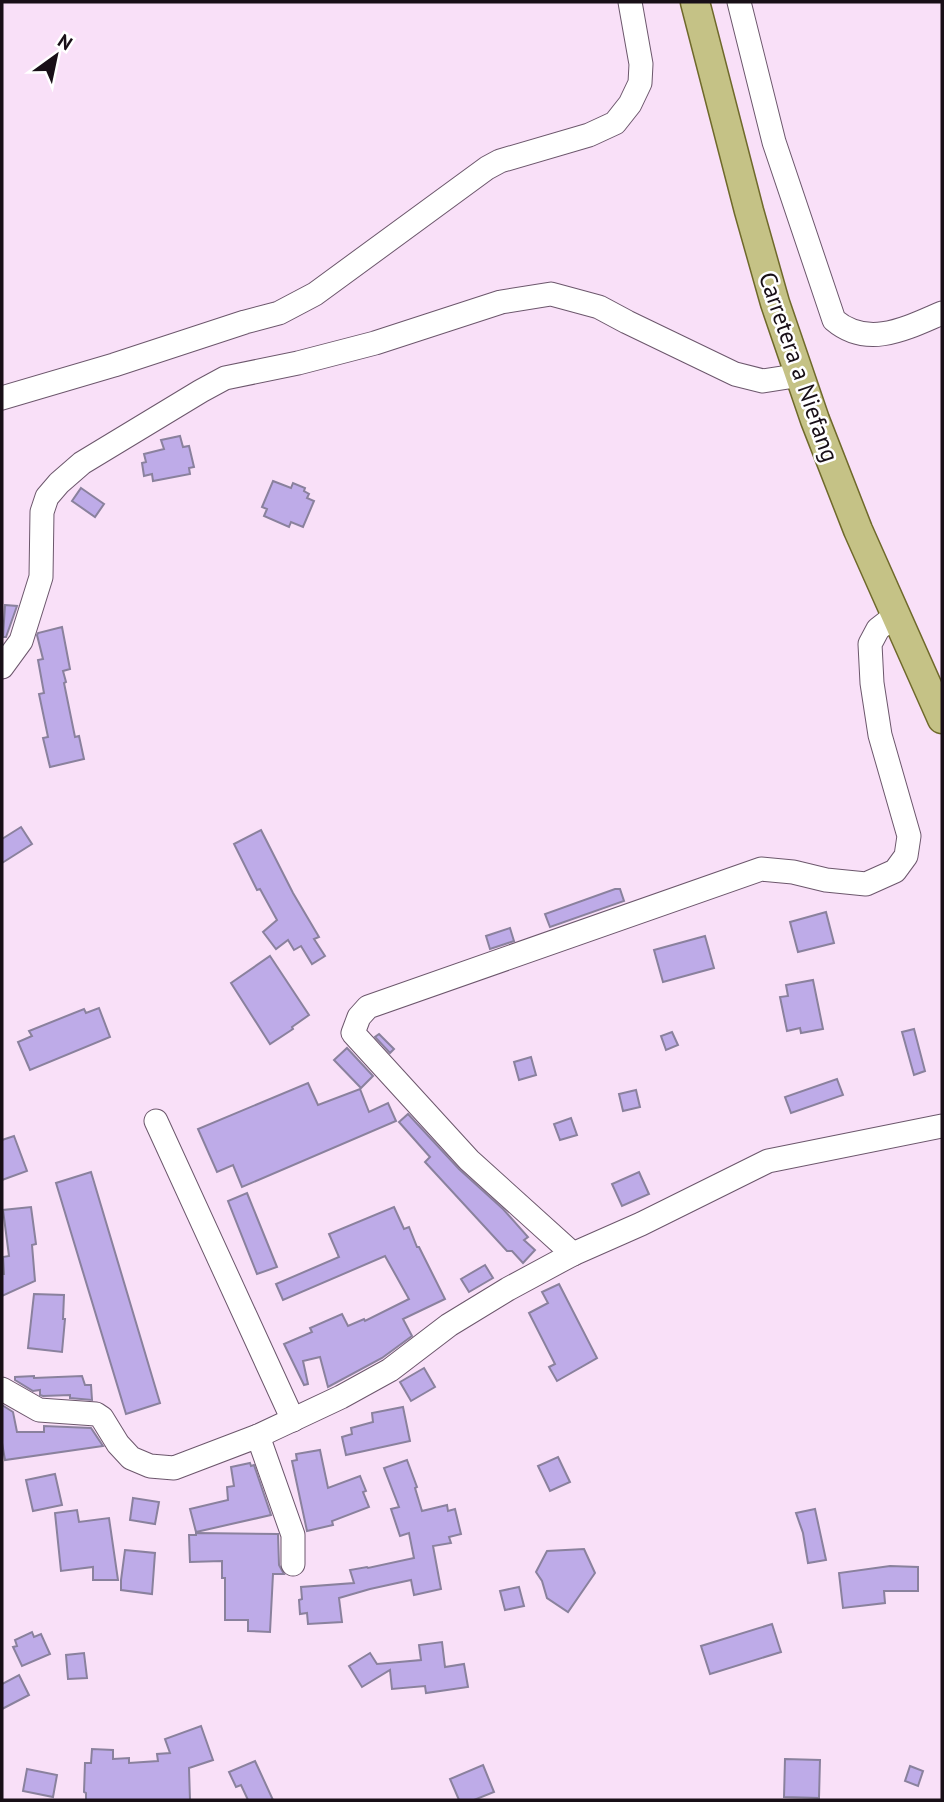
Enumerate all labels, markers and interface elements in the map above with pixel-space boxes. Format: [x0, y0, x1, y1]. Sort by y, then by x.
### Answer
north arrow [21, 21, 91, 91]
text: N [53, 28, 77, 55]
street label: Carretera a Niefang [752, 268, 846, 466]

